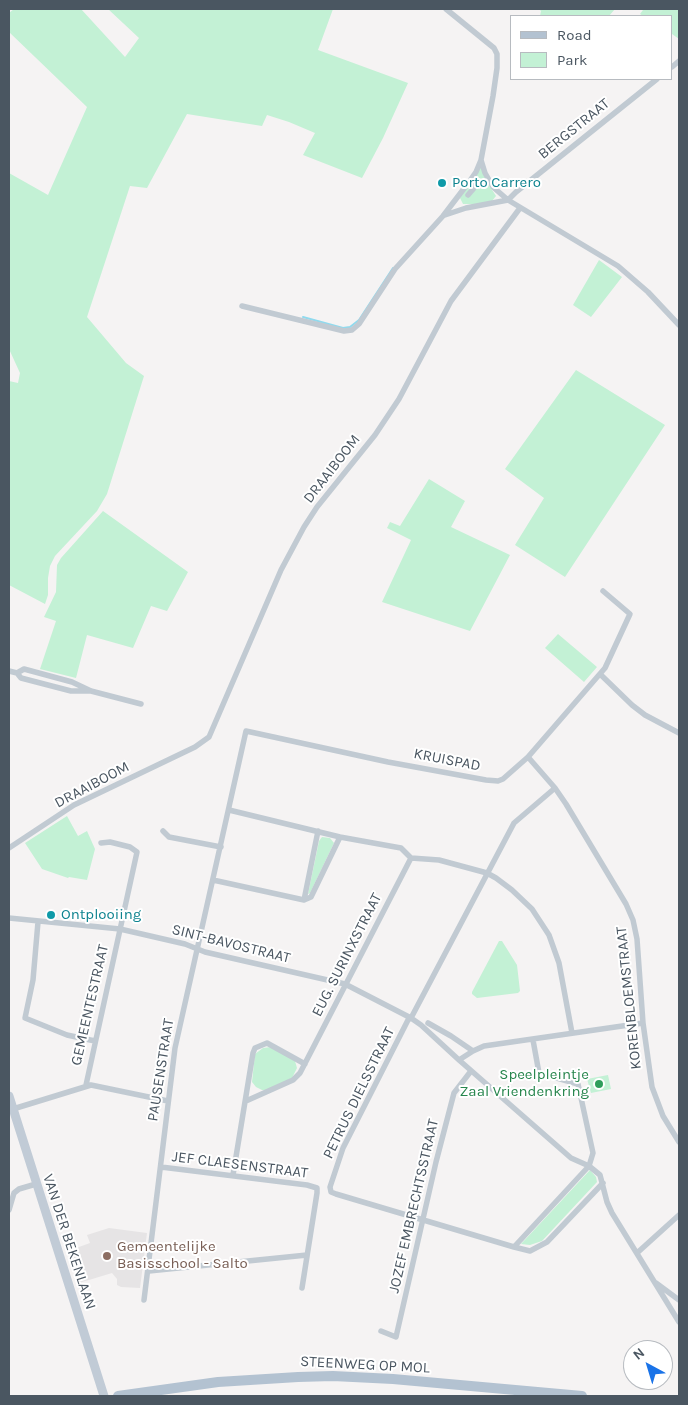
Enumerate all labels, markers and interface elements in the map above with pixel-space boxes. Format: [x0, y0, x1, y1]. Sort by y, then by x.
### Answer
legend [510, 15, 673, 80]
text: Road [557, 26, 592, 44]
text: Park [557, 51, 587, 69]
street label: BERGSTRAAT [535, 95, 613, 163]
place label: Porto Carrero [452, 174, 541, 192]
marker: Porto Carrero [436, 177, 448, 189]
street label: DRAAIBOOM [300, 431, 364, 507]
street label: KRUISPAD [412, 745, 482, 775]
street label: DRAAIBOOM [52, 758, 132, 812]
street label: EUG. SURINXSTRAAT [308, 890, 386, 1020]
place label: Ontplooiing [61, 906, 141, 924]
marker: Ontplooiing [45, 909, 57, 921]
street label: SINT-BAVOSTRAAT [170, 921, 292, 967]
street label: KORENBLOEMSTRAAT [613, 926, 645, 1070]
street label: GEMEENTESTRAAT [67, 943, 113, 1067]
street label: PAUSENSTRAAT [144, 1017, 178, 1123]
street label: PETRUS DIELSSTRAAT [319, 1024, 399, 1162]
place label: Speelpleintje Zaal Vriendenkring [459, 1066, 589, 1101]
marker: Speelpleintje Zaal Vriendenkring [593, 1078, 605, 1090]
street label: JOZEF EMBRECHTSSTRAAT [385, 1117, 443, 1295]
street label: JEF CLAESENSTRAAT [171, 1148, 309, 1182]
street label: VAN DER BEKENLAAN [39, 1172, 99, 1312]
place label: Gemeentelijke Basisschool - Salto [117, 1238, 248, 1273]
marker: Gemeentelijke Basisschool - Salto [101, 1250, 113, 1262]
north arrow [623, 1340, 673, 1390]
text: N [630, 1344, 648, 1364]
street label: STEENWEG OP MOL [300, 1353, 430, 1377]

